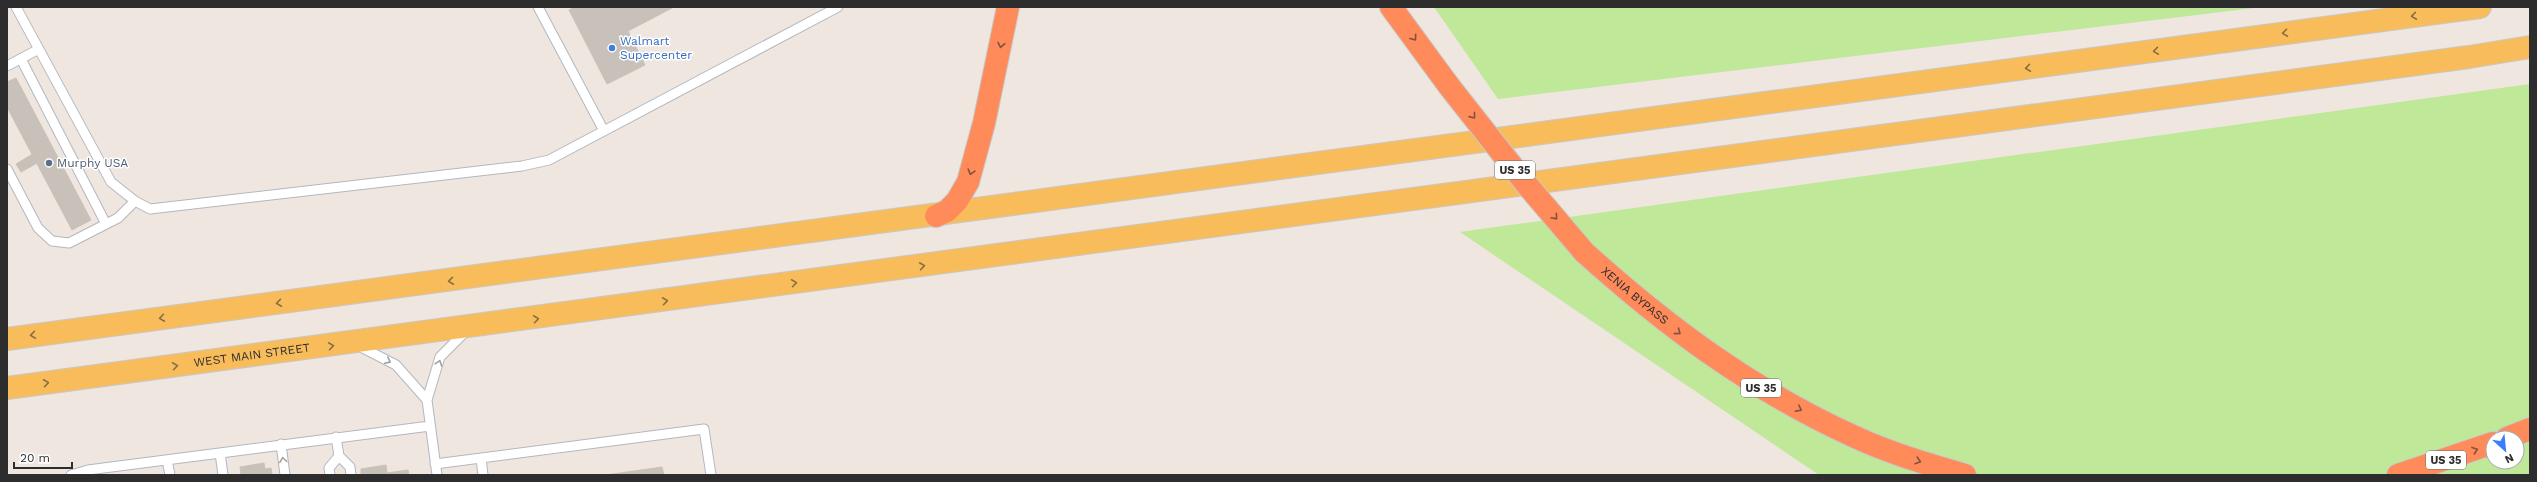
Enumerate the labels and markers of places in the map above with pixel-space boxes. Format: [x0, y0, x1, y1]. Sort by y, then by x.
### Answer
place label: Walmart Supercenter [620, 34, 692, 62]
marker: Walmart Supercenter [607, 43, 617, 53]
place label: Murphy USA [57, 156, 128, 170]
marker: Murphy USA [44, 158, 54, 168]

